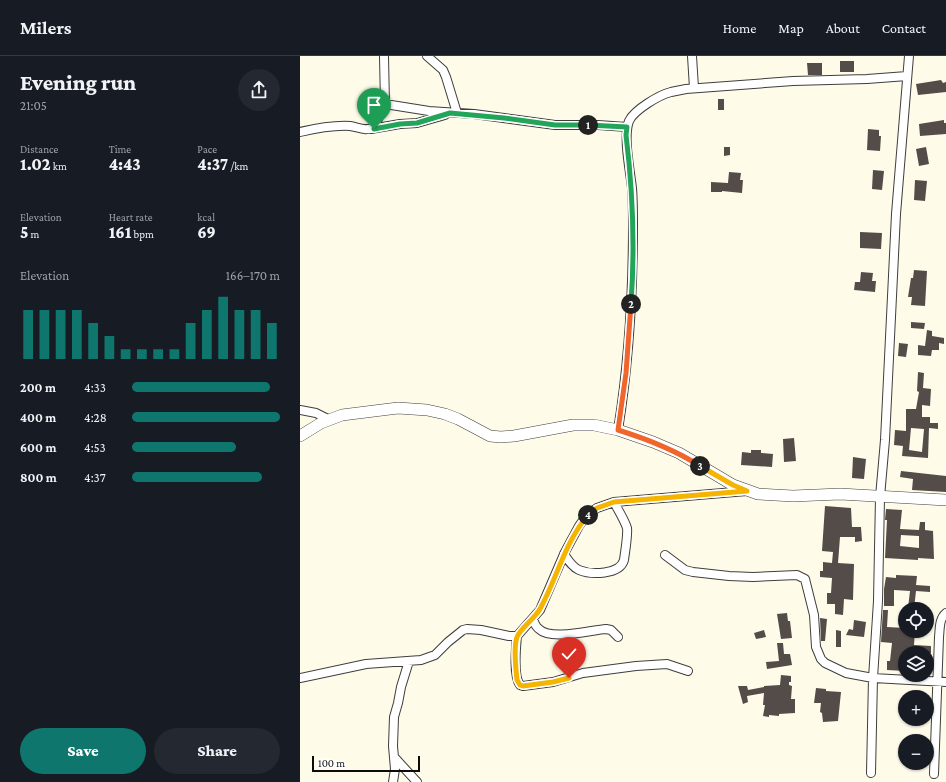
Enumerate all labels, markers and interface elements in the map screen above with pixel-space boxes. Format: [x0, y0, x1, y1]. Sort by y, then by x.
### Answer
text: Milers [20, 17, 72, 38]
text: Home [723, 20, 756, 36]
text: Map [778, 20, 804, 36]
text: About [826, 20, 860, 36]
text: Contact [882, 20, 926, 36]
button: share [238, 69, 280, 111]
text: Evening run [20, 70, 136, 95]
pin [357, 88, 391, 129]
icon: arrive [363, 94, 385, 116]
text: 21:05 [20, 98, 47, 113]
pin: 1 [578, 115, 598, 135]
text: 1 [586, 119, 590, 131]
text: Distance [20, 143, 58, 155]
text: Time [109, 143, 131, 155]
text: Pace [197, 143, 217, 155]
text: 1.02 [20, 155, 51, 174]
text: 4:43 [109, 155, 141, 174]
text: 4:37 [197, 155, 228, 174]
text: km [51, 160, 67, 172]
text: /km [228, 160, 248, 172]
text: Elevation [20, 211, 62, 223]
text: Heart rate [109, 211, 153, 223]
text: kcal [197, 211, 215, 223]
text: 5 [20, 223, 28, 242]
text: 161 [109, 223, 131, 242]
text: 69 [197, 223, 216, 242]
text: m [28, 228, 39, 240]
text: bpm [131, 228, 154, 240]
text: Elevation [20, 268, 69, 283]
text: 166–170 m [226, 268, 280, 283]
pin: 2 [621, 294, 641, 314]
text: 2 [628, 298, 634, 310]
text: 200 m [20, 380, 56, 395]
text: 4:33 [84, 380, 106, 395]
text: 400 m [20, 410, 56, 425]
text: 4:28 [84, 410, 107, 425]
text: 600 m [20, 440, 56, 455]
text: 4:53 [84, 440, 106, 455]
pin: 3 [690, 456, 710, 476]
text: 3 [697, 460, 703, 472]
text: 800 m [20, 470, 57, 485]
text: 4:37 [84, 470, 106, 485]
pin: 4 [578, 505, 598, 525]
text: 4 [585, 509, 591, 521]
map controls [898, 602, 934, 770]
button: locate [898, 602, 934, 638]
pin [552, 637, 586, 678]
icon: check [558, 643, 580, 665]
button: layers [898, 646, 934, 682]
button: + [898, 690, 934, 726]
button: Save [20, 728, 146, 774]
button: Share [154, 728, 280, 774]
button: − [898, 734, 934, 770]
scale bar [312, 754, 420, 773]
text: 100 m [318, 757, 345, 769]

